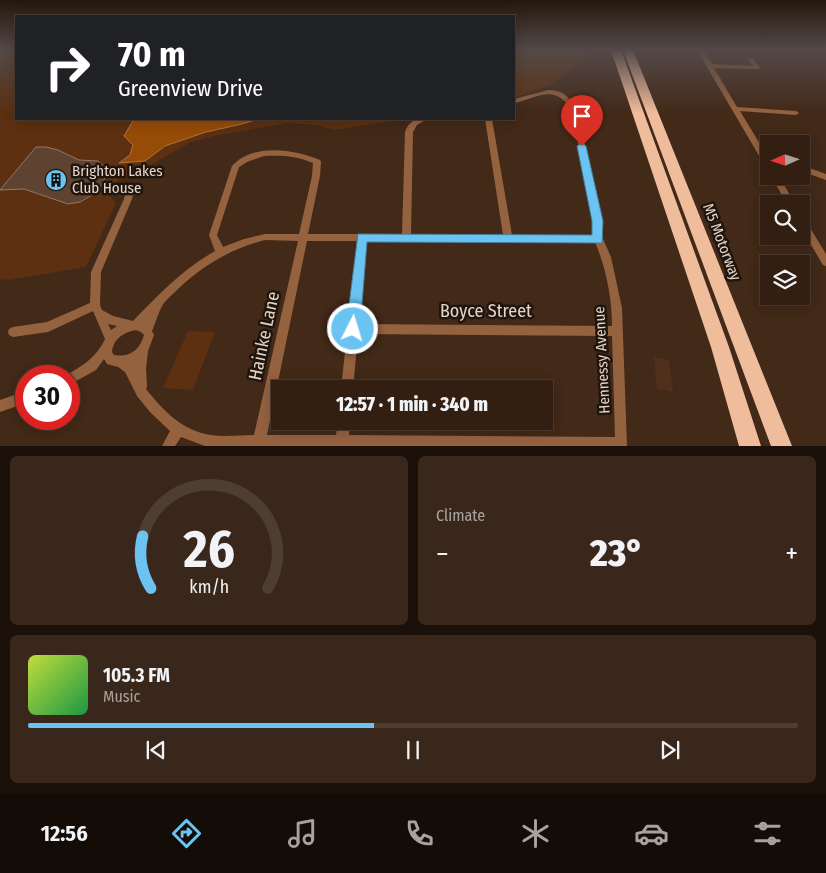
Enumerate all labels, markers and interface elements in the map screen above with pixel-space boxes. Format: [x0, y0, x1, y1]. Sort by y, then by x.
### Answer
text: 70 m [118, 33, 186, 75]
icon: right [35, 35, 100, 100]
text: Greenview Drive [118, 75, 263, 102]
pin [561, 95, 603, 146]
icon: arrive [568, 102, 596, 130]
north arrow [760, 135, 810, 185]
map controls [760, 135, 810, 305]
place label: Brighton Lakes Club House [72, 162, 163, 197]
building icon: Brighton Lakes Club House [44, 168, 68, 192]
button: search [760, 195, 810, 245]
street label: M5 Motorway [699, 201, 745, 283]
button: layers [760, 255, 810, 305]
street label: Hainke Lane [244, 290, 284, 382]
street label: Boyce Street [440, 300, 532, 322]
position arrow [326, 302, 378, 354]
street label: Hennessy Avenue [590, 306, 614, 414]
speed limit sign: 30 [15, 365, 80, 430]
text: 12:57 · 1 min · 340 m [336, 393, 488, 416]
text: Climate [436, 506, 485, 525]
text: 26 [182, 518, 235, 581]
text: 23° [590, 530, 644, 576]
text: − [436, 537, 449, 570]
text: + [785, 537, 798, 570]
text: km/h [189, 576, 229, 598]
text: 105.3 FM [103, 664, 170, 687]
text: Music [103, 687, 140, 706]
icon: previous [142, 736, 170, 764]
icon: pause [399, 736, 427, 764]
icon: next [656, 736, 684, 764]
icon: directions [169, 816, 204, 851]
icon: music [285, 816, 320, 851]
icon: phone [402, 816, 437, 851]
icon: climate [518, 816, 553, 851]
icon: car [634, 816, 669, 851]
icon: filters [750, 816, 785, 851]
text: 12:56 [41, 820, 88, 847]

